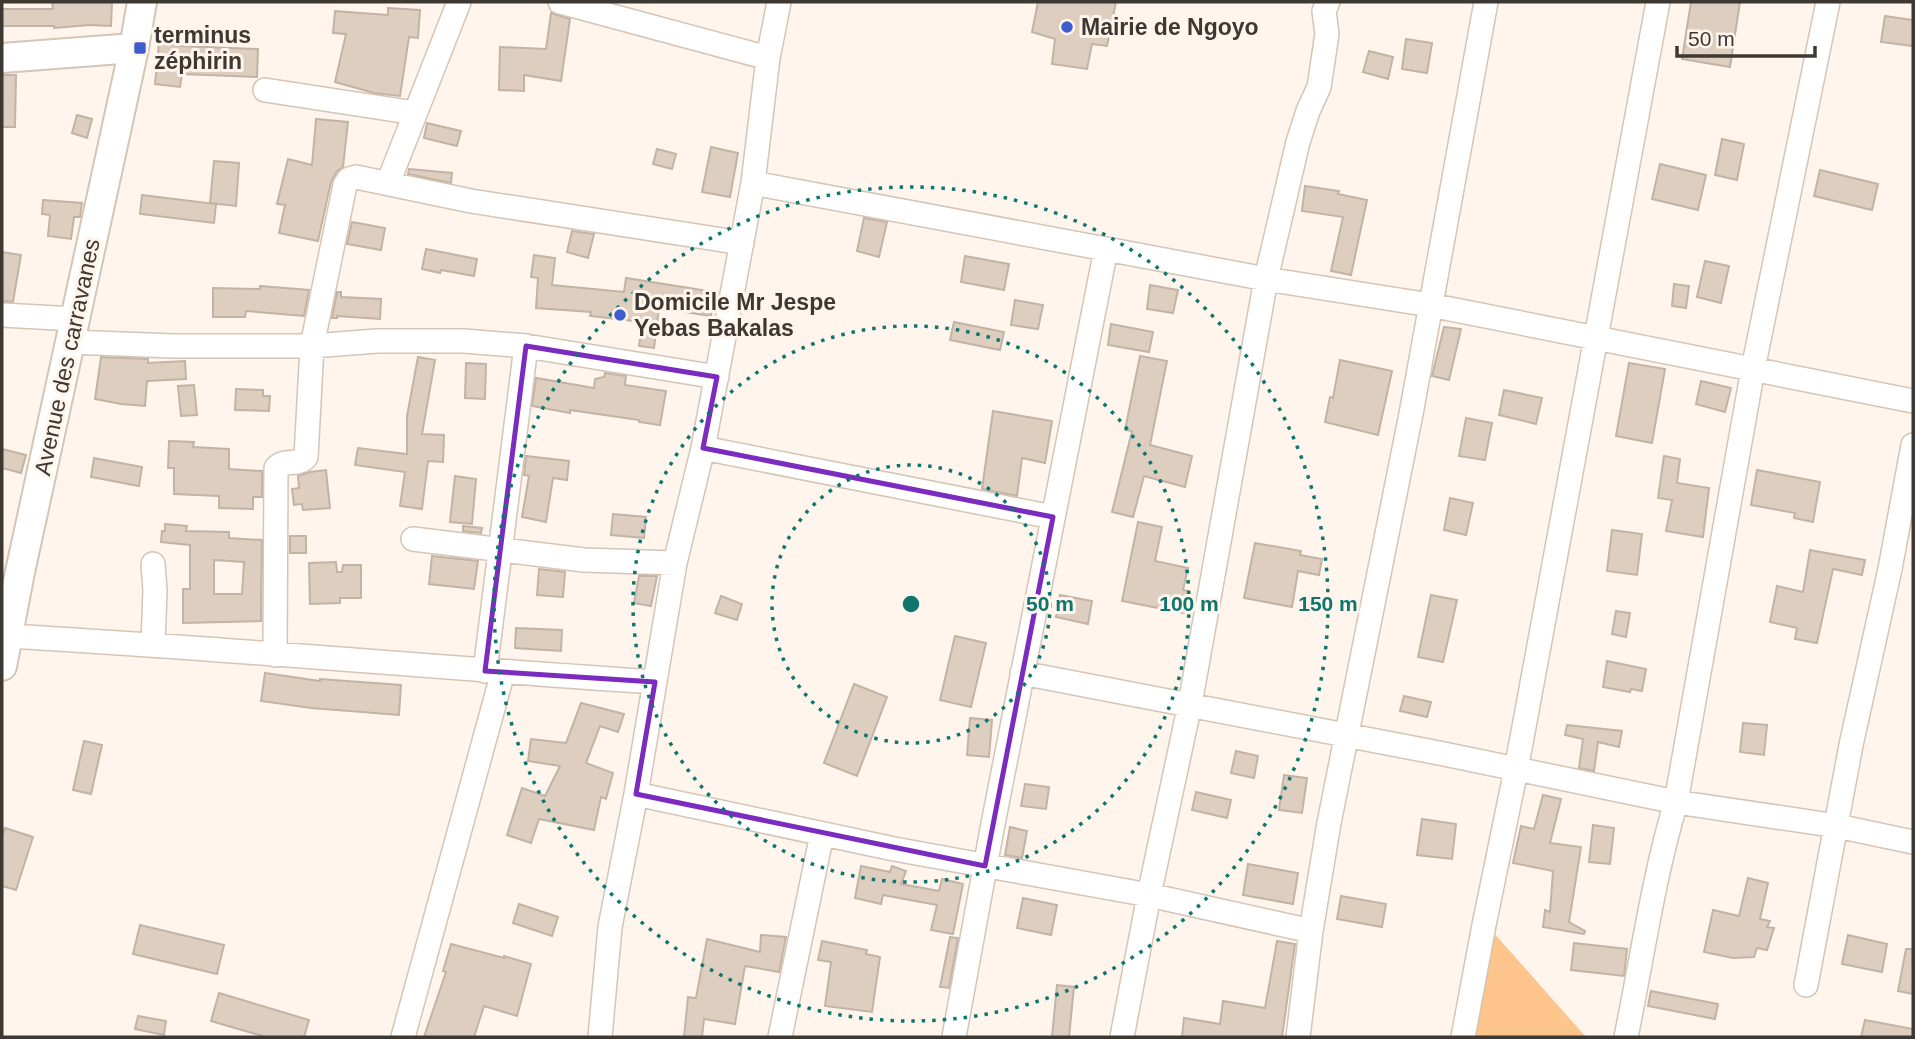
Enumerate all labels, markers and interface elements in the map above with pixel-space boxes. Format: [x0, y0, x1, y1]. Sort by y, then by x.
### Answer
place label: Mairie de Ngoyo [1081, 14, 1259, 40]
scale bar [1677, 14, 1815, 58]
marker: Mairie de Ngoyo [1059, 19, 1075, 35]
place label: terminus zéphirin [154, 22, 251, 74]
text: 50 m [1688, 27, 1735, 50]
marker: terminus zéphirin [132, 40, 148, 56]
street label: Avenue des carravanes [29, 236, 105, 478]
place label: Domicile Mr Jespe Yebas Bakalas [634, 289, 836, 341]
marker: Domicile Mr Jespe Yebas Bakalas [612, 307, 628, 323]
centre of rings [899, 592, 923, 616]
text: 50 m [1026, 592, 1074, 615]
text: 100 m [1159, 592, 1219, 615]
text: 150 m [1298, 592, 1358, 615]

